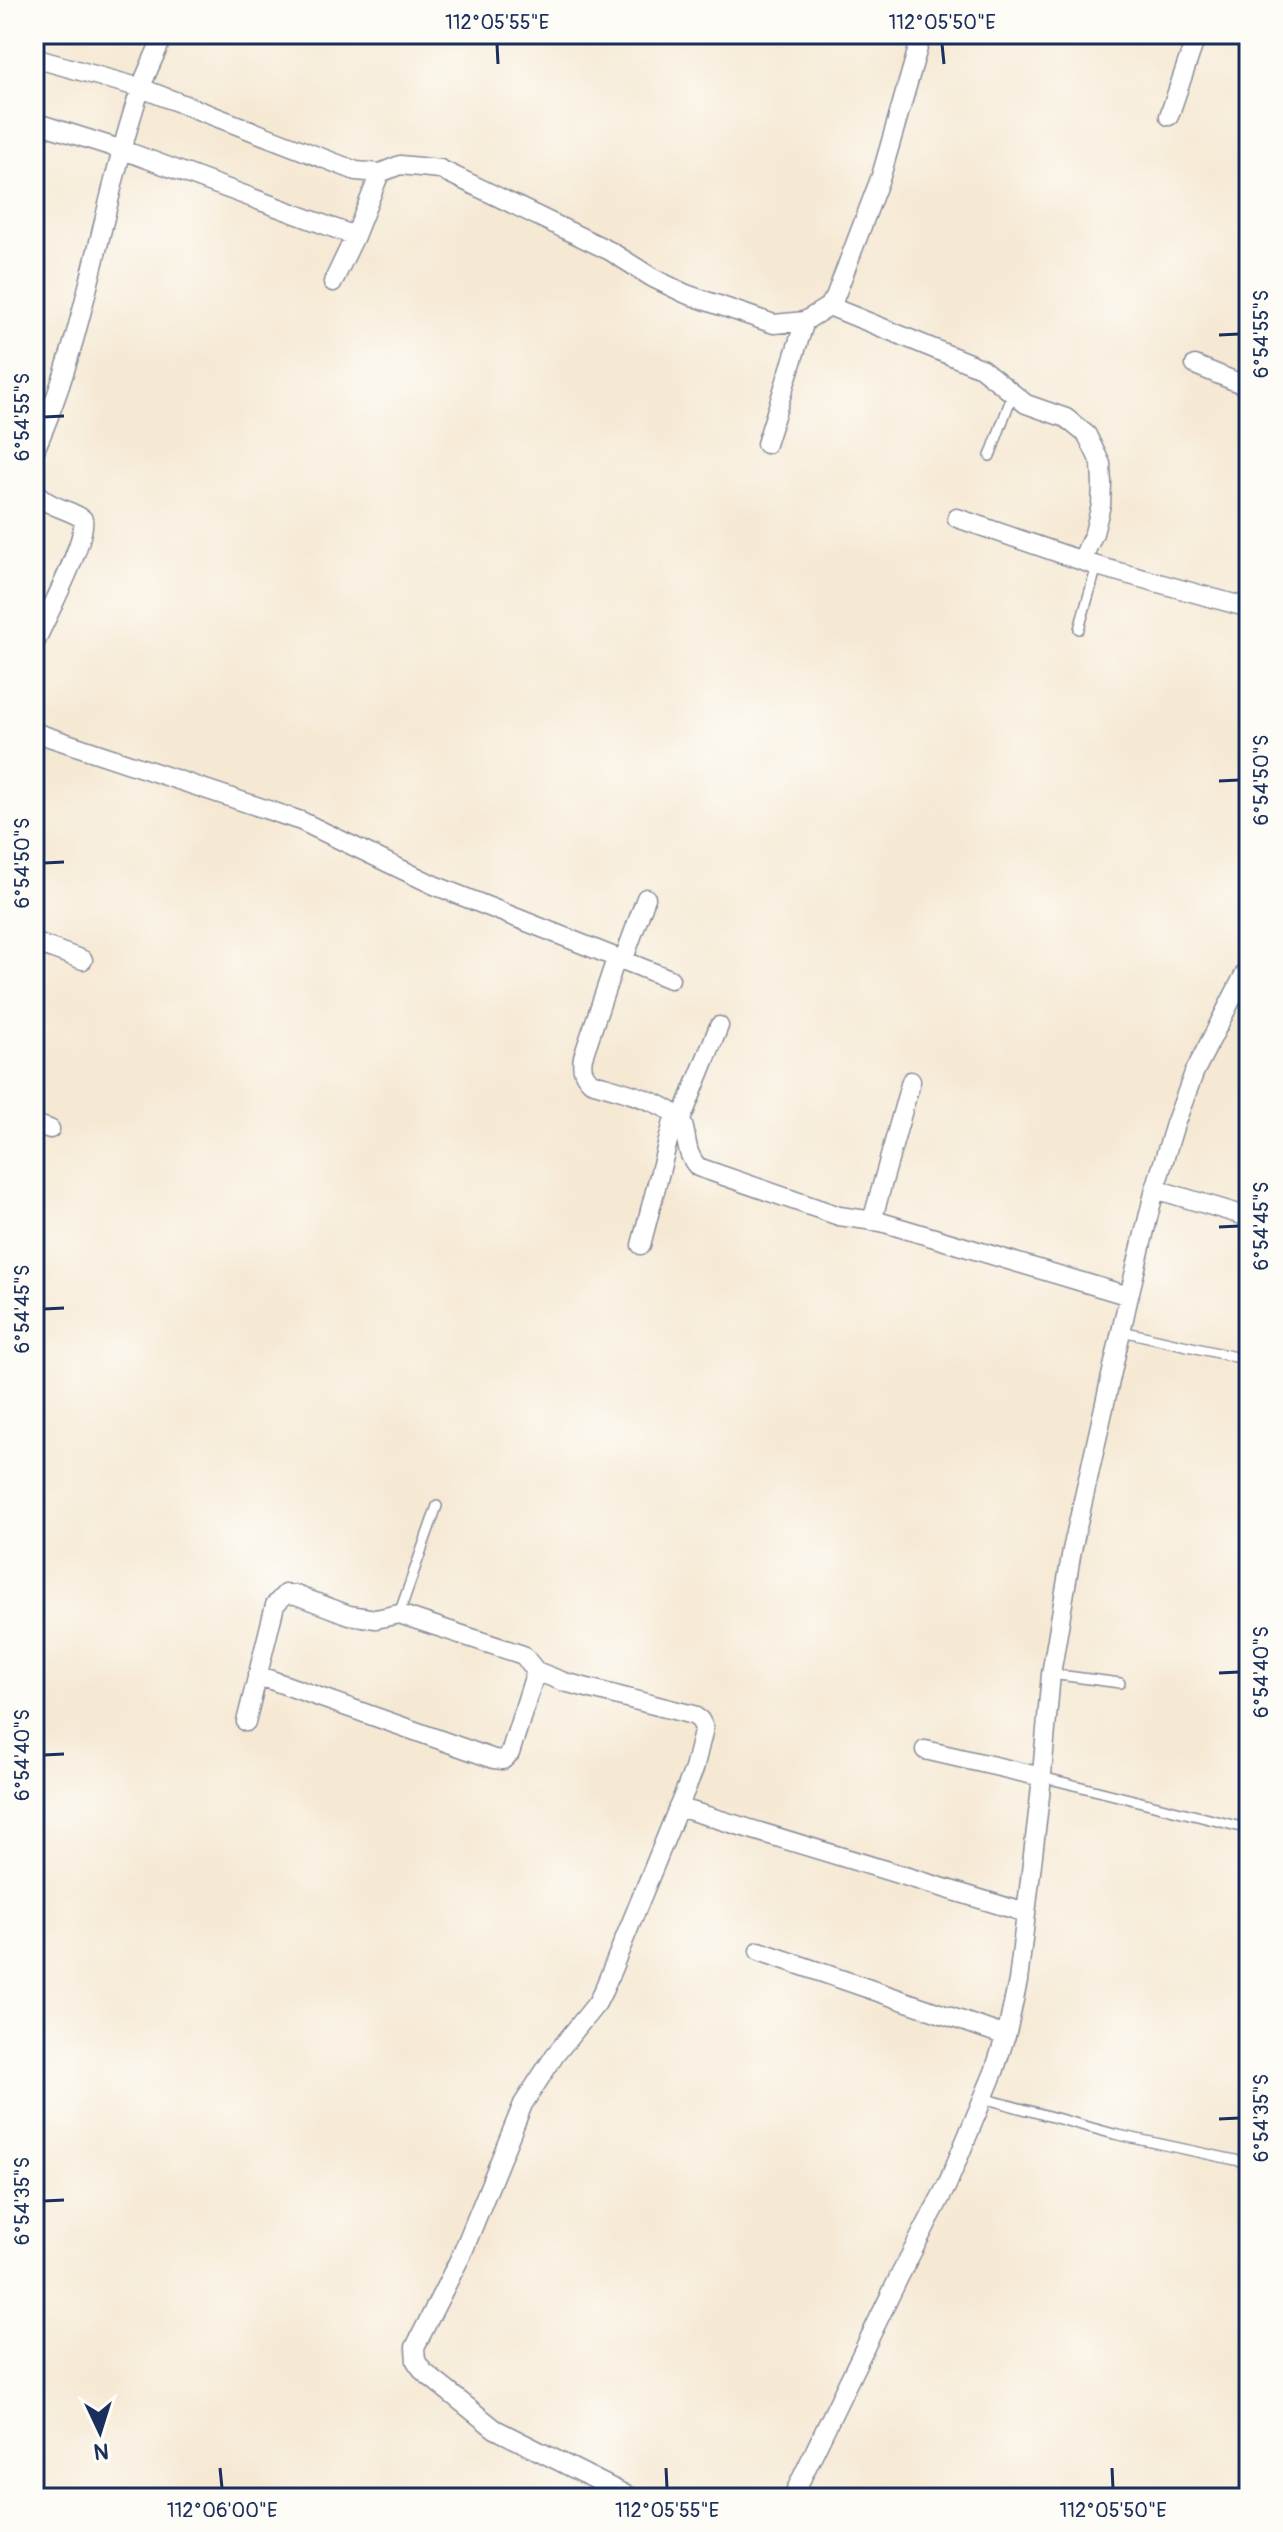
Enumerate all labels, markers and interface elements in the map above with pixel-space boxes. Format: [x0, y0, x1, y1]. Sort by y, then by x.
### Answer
text: 112°05'55"E [445, 10, 549, 35]
text: 112°05'50"E [888, 10, 996, 35]
text: 6°54'55"S [1249, 290, 1274, 378]
text: 6°54'55"S [10, 373, 35, 461]
text: 6°54'50"S [1249, 734, 1274, 826]
text: 6°54'50"S [10, 817, 35, 909]
text: 6°54'45"S [1249, 1181, 1274, 1271]
text: 6°54'45"S [10, 1264, 35, 1354]
text: 6°54'40"S [1249, 1626, 1274, 1718]
text: 6°54'40"S [10, 1709, 35, 1801]
text: 6°54'35"S [1249, 2074, 1274, 2162]
text: 6°54'35"S [10, 2157, 35, 2245]
north arrow [60, 2392, 140, 2472]
text: N [93, 2436, 110, 2465]
text: 112°06'00"E [167, 2498, 277, 2523]
text: 112°05'55"E [615, 2498, 719, 2523]
text: 112°05'50"E [1059, 2498, 1167, 2523]

